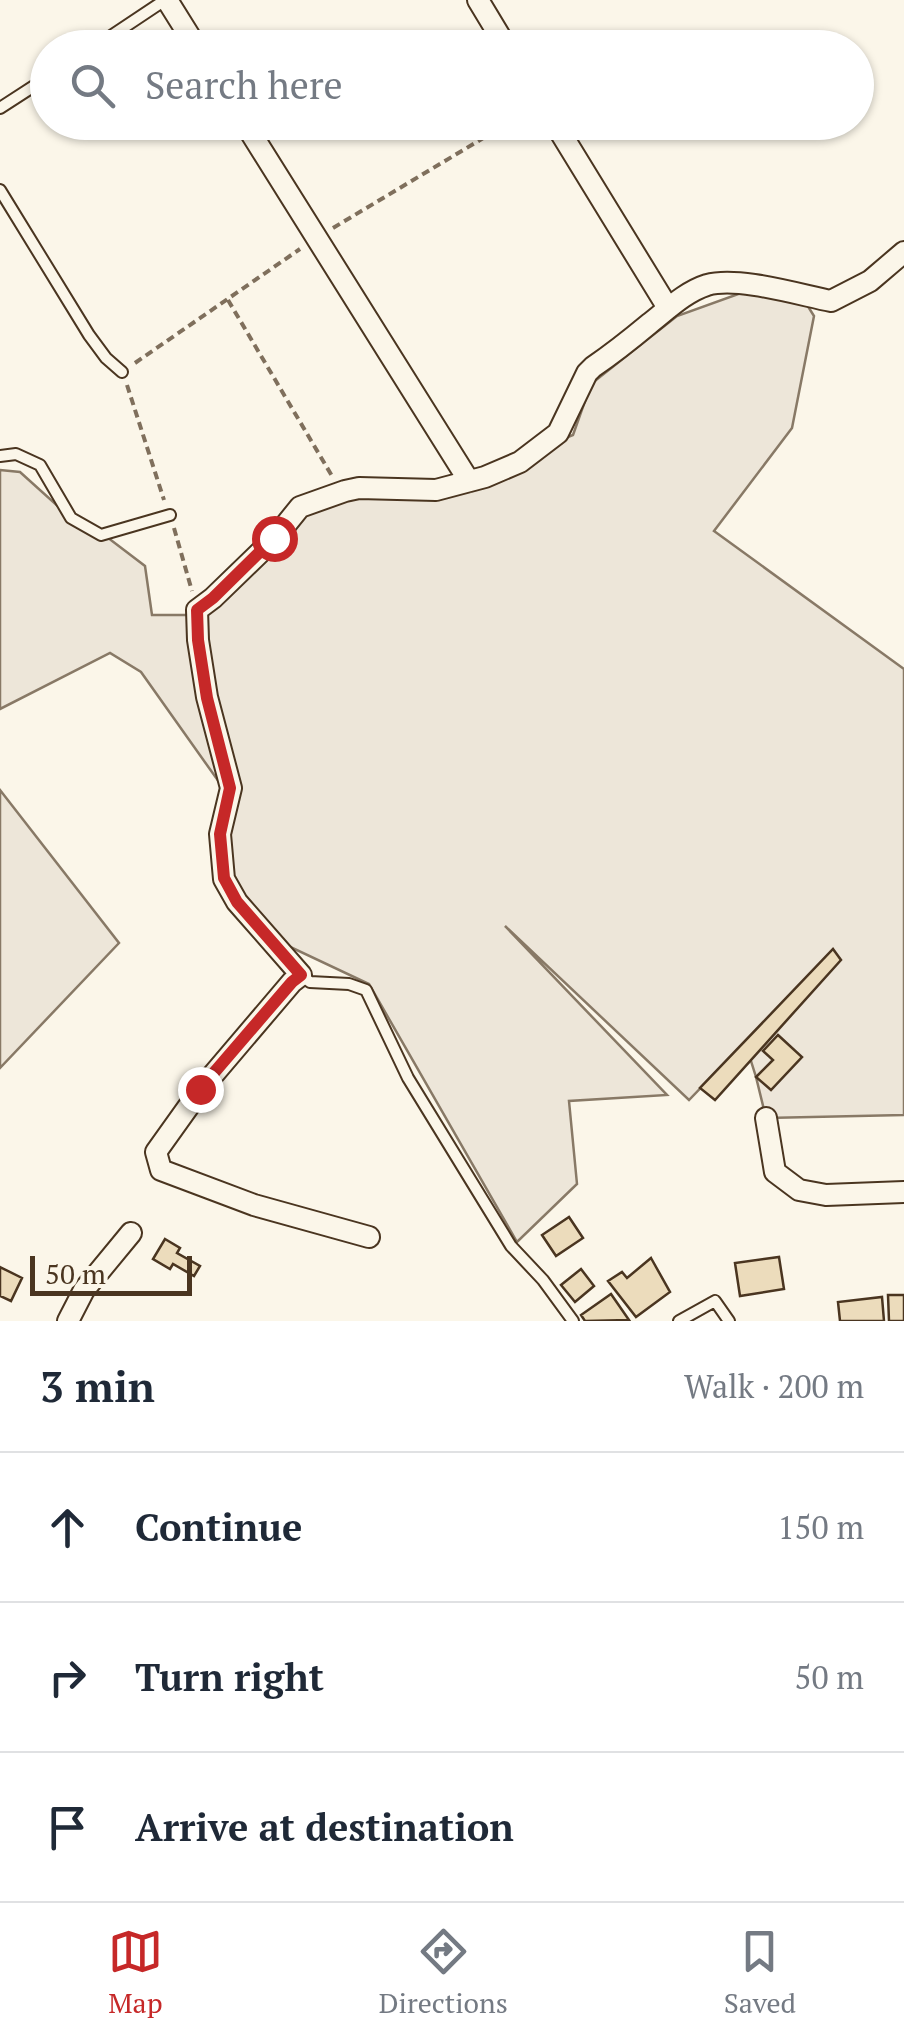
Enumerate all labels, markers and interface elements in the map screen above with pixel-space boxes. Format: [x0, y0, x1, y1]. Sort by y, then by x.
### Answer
search box [30, 30, 874, 140]
icon: search [65, 58, 120, 113]
text: Search here [145, 60, 343, 110]
route start [252, 516, 298, 562]
route end [178, 1067, 224, 1113]
scale bar [30, 1251, 192, 1296]
text: 50 m [45, 1255, 106, 1292]
text: 3 min [40, 1358, 155, 1414]
text: Walk · 200 m [684, 1365, 864, 1407]
icon: ahead [40, 1500, 95, 1555]
text: Continue [135, 1502, 302, 1552]
text: 150 m [777, 1506, 864, 1548]
icon: right [40, 1650, 95, 1705]
text: Turn right [135, 1652, 324, 1702]
text: 50 m [794, 1656, 864, 1698]
icon: arrive [40, 1800, 95, 1855]
text: Arrive at destination [135, 1802, 514, 1852]
tab: Map [108, 1924, 163, 2021]
tab: Directions [379, 1924, 508, 2021]
tab: Saved [724, 1924, 796, 2021]

